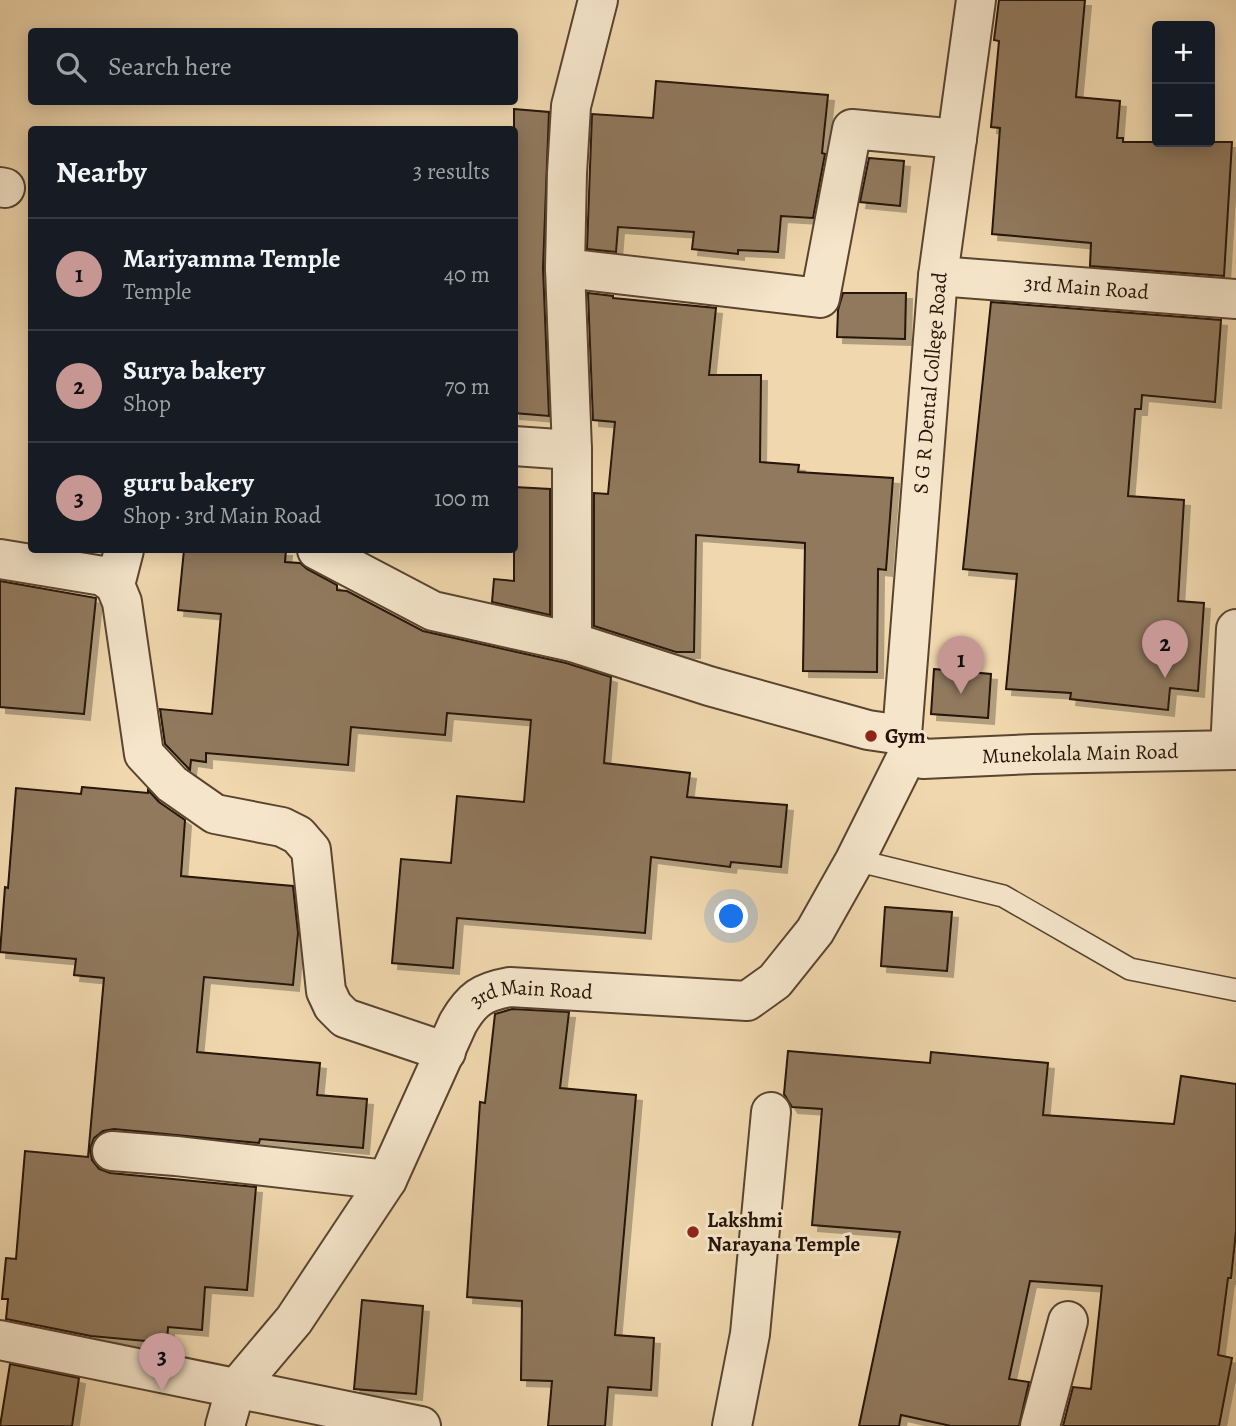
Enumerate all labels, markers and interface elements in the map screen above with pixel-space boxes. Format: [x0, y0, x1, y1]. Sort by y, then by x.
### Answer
map controls [1152, 21, 1215, 147]
button: + [1152, 21, 1215, 84]
search box [28, 28, 518, 105]
icon: search [52, 48, 90, 86]
text: Search here [108, 49, 232, 84]
button: − [1152, 84, 1215, 147]
text: Nearby [56, 152, 147, 192]
text: 3 results [413, 156, 490, 187]
text: Mariyamma Temple [123, 241, 341, 276]
text: 1 [75, 259, 83, 290]
text: 40 m [444, 259, 490, 290]
street label: 3rd Main Road [1023, 269, 1151, 306]
street label: S G R Dental College Road [906, 270, 954, 495]
text: Temple [123, 276, 192, 307]
text: Surya bakery [123, 353, 265, 388]
text: 2 [73, 371, 85, 402]
text: 70 m [444, 371, 490, 402]
text: Shop [123, 388, 171, 419]
text: guru bakery [123, 465, 254, 500]
text: 3 [74, 483, 84, 514]
text: 100 m [434, 483, 490, 514]
text: Shop · 3rd Main Road [123, 500, 321, 531]
pin: 2 [1142, 620, 1188, 678]
pin: 1 [938, 636, 984, 694]
place label: Gym [885, 722, 926, 750]
marker: Gym [863, 728, 879, 744]
street label: Munekolala Main Road [981, 737, 1180, 770]
your location [714, 899, 748, 933]
street label: 3rd Main Road [463, 972, 594, 1014]
place label: Lakshmi Narayana Temple [707, 1206, 861, 1258]
marker: Lakshmi Narayana Temple [685, 1224, 701, 1240]
pin: 3 [139, 1333, 185, 1391]

